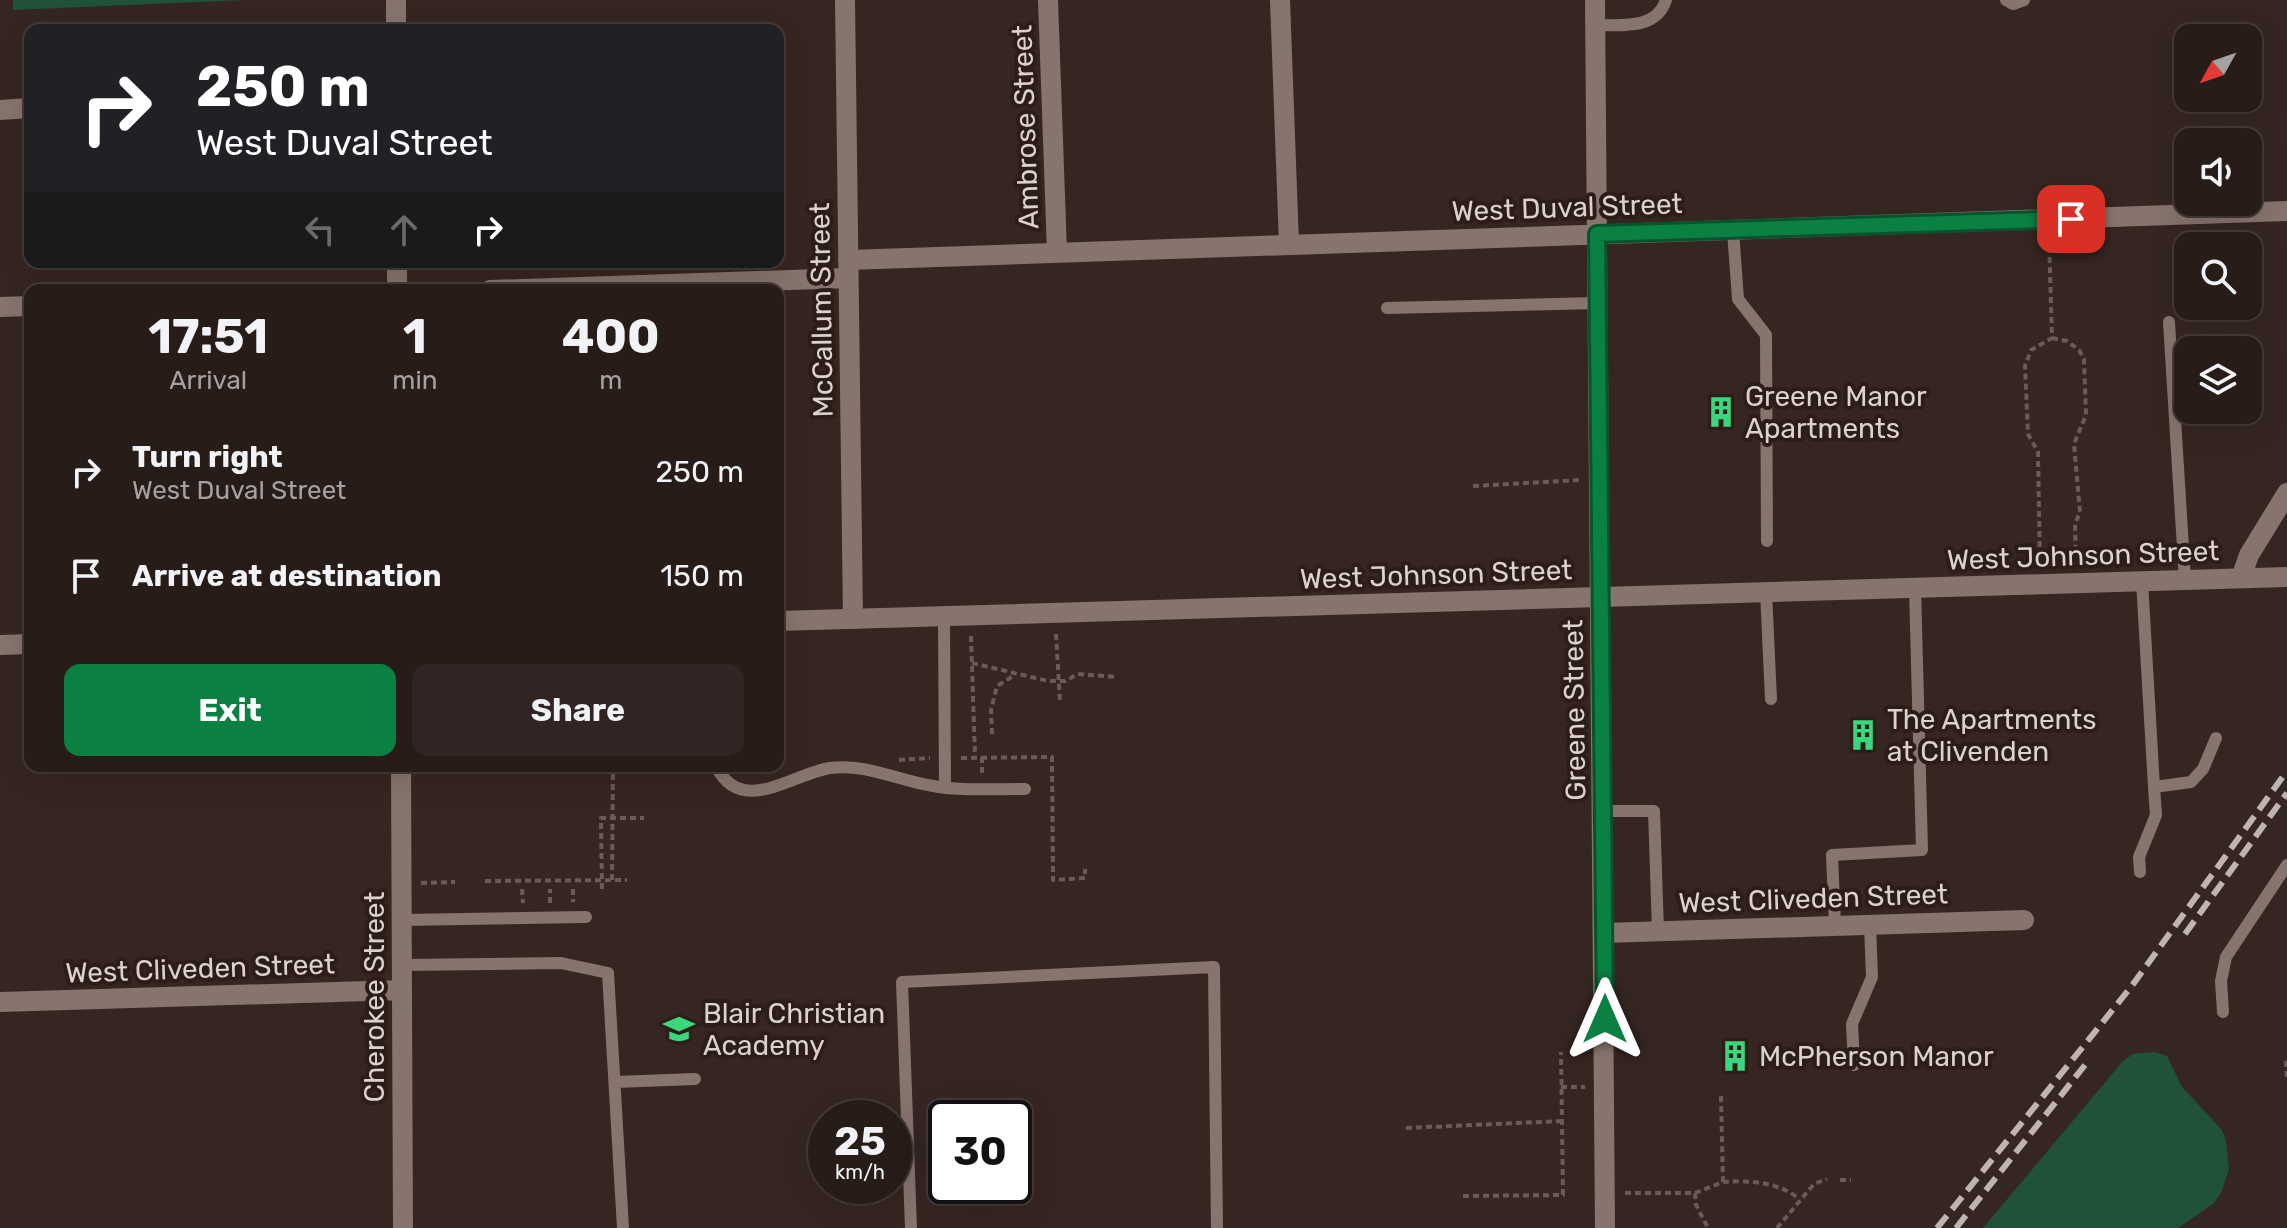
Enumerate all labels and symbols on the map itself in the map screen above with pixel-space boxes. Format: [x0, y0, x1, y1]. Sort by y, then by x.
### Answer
street label: Ambrose Street [1005, 24, 1046, 230]
north arrow [2174, 24, 2262, 112]
pin [2037, 185, 2105, 253]
street label: West Duval Street [1451, 187, 1683, 228]
street label: McCallum Street [803, 202, 840, 418]
place label: Greene Manor Apartments [1745, 380, 1927, 445]
building icon: Greene Manor Apartments [1704, 395, 1738, 429]
street label: West Johnson Street [1946, 534, 2220, 577]
street label: West Johnson Street [1299, 553, 1573, 596]
street label: Greene Street [1556, 619, 1593, 801]
place label: The Apartments at Clivenden [1887, 703, 2097, 768]
building icon: The Apartments at Clivenden [1846, 718, 1880, 752]
street label: West Cliveden Street [1678, 877, 1948, 920]
street label: Cherokee Street [358, 892, 391, 1102]
street label: West Cliveden Street [65, 947, 335, 990]
position arrow [1563, 977, 1647, 1061]
place label: Blair Christian Academy [703, 997, 885, 1062]
school or university icon: Blair Christian Academy [662, 1012, 696, 1046]
building icon: McPherson Manor [1718, 1039, 1752, 1073]
place label: McPherson Manor [1759, 1040, 1994, 1073]
speed limit sign: 30 [928, 1100, 1032, 1204]

